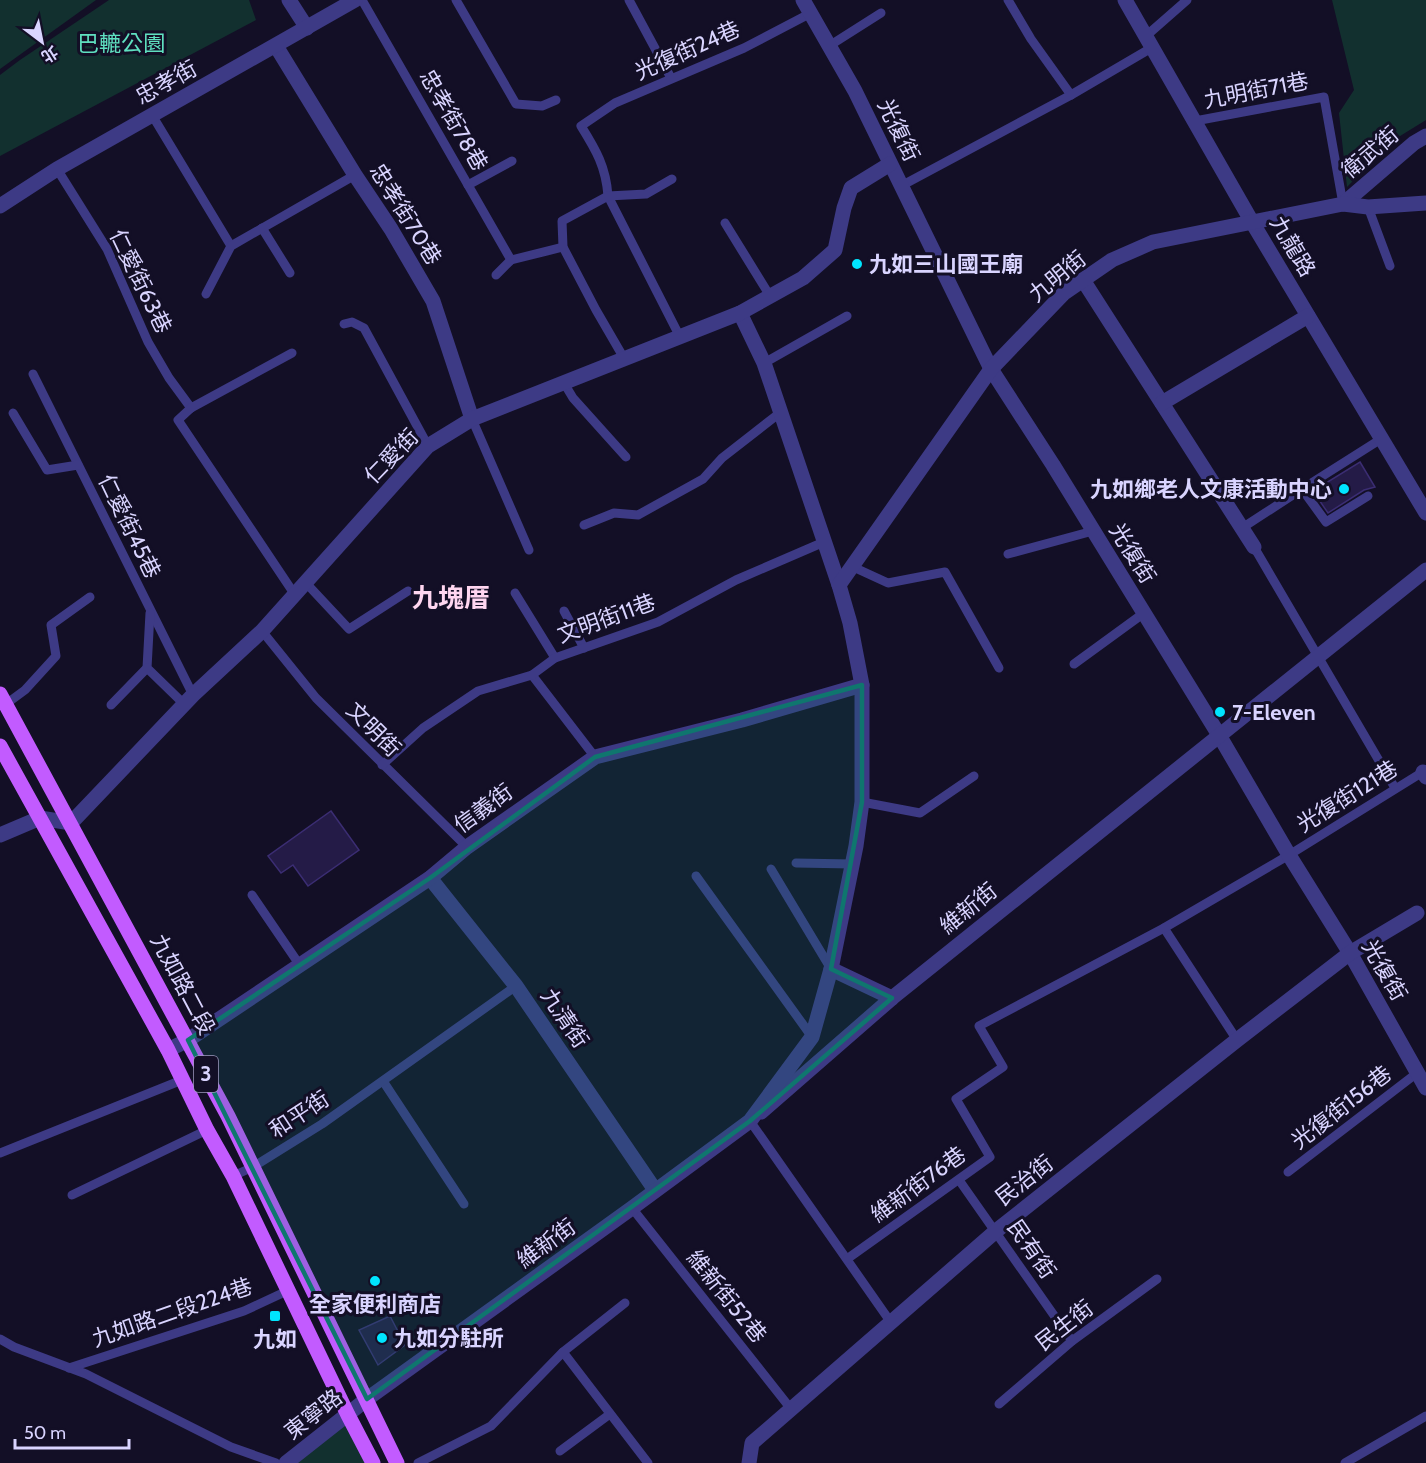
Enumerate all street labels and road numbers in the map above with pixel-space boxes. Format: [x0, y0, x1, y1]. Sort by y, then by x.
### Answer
street label: 光復街24巷 [630, 15, 744, 86]
street label: 忠孝街 [131, 55, 202, 110]
street label: 忠孝街78巷 [414, 65, 493, 176]
street label: 九明街71巷 [1201, 67, 1311, 114]
street label: 光復街 [872, 95, 925, 166]
street label: 衛武街 [1336, 121, 1404, 184]
street label: 忠孝街70巷 [364, 159, 447, 270]
street label: 九龍路 [1264, 211, 1321, 282]
street label: 仁愛街63巷 [104, 225, 177, 338]
street label: 九明街 [1023, 245, 1091, 308]
street label: 仁愛街 [359, 423, 424, 489]
street label: 仁愛街45巷 [93, 470, 166, 583]
street label: 光復街 [1104, 518, 1162, 588]
street label: 文明街11巷 [553, 588, 659, 649]
street label: 文明街 [341, 696, 407, 762]
street label: 光復街121巷 [1292, 755, 1403, 838]
street label: 信義街 [449, 778, 518, 839]
street label: 維新街 [934, 877, 1002, 940]
street label: 九如路二段 [145, 929, 220, 1039]
street label: 光復街 [1356, 935, 1413, 1006]
street label: 九清街 [535, 983, 594, 1053]
road number: 3 [194, 1056, 218, 1092]
street label: 光復街156巷 [1286, 1060, 1397, 1155]
street label: 和平街 [264, 1085, 334, 1144]
street label: 維新街76巷 [865, 1141, 971, 1228]
street label: 民治街 [990, 1149, 1059, 1211]
street label: 維新街 [512, 1213, 581, 1274]
street label: 民有街 [1002, 1215, 1062, 1284]
street label: 維新街52巷 [681, 1245, 772, 1348]
street label: 九如路二段224巷 [88, 1272, 256, 1353]
street label: 民生街 [1030, 1294, 1099, 1356]
street label: 東寧路 [279, 1383, 348, 1445]

